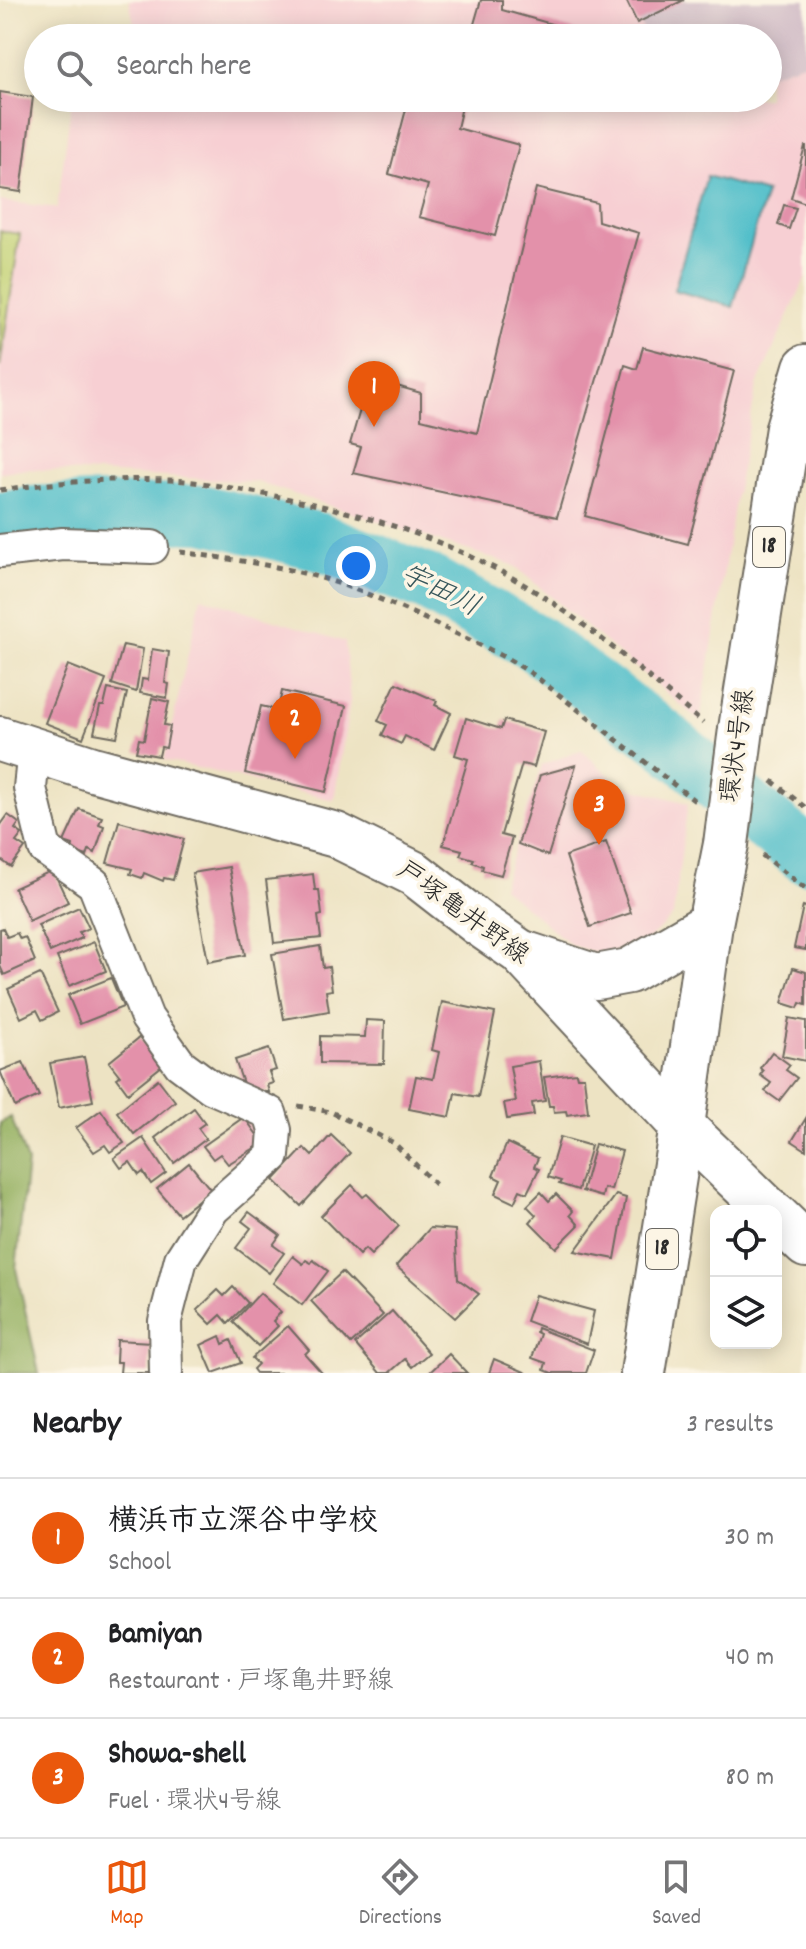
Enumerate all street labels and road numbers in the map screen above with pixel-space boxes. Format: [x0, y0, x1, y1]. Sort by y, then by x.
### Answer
road number: 18 [753, 527, 785, 567]
street label: 環状4号線 [713, 687, 765, 805]
street label: 戸塚亀井野線 [388, 853, 536, 975]
road number: 18 [646, 1229, 678, 1269]

